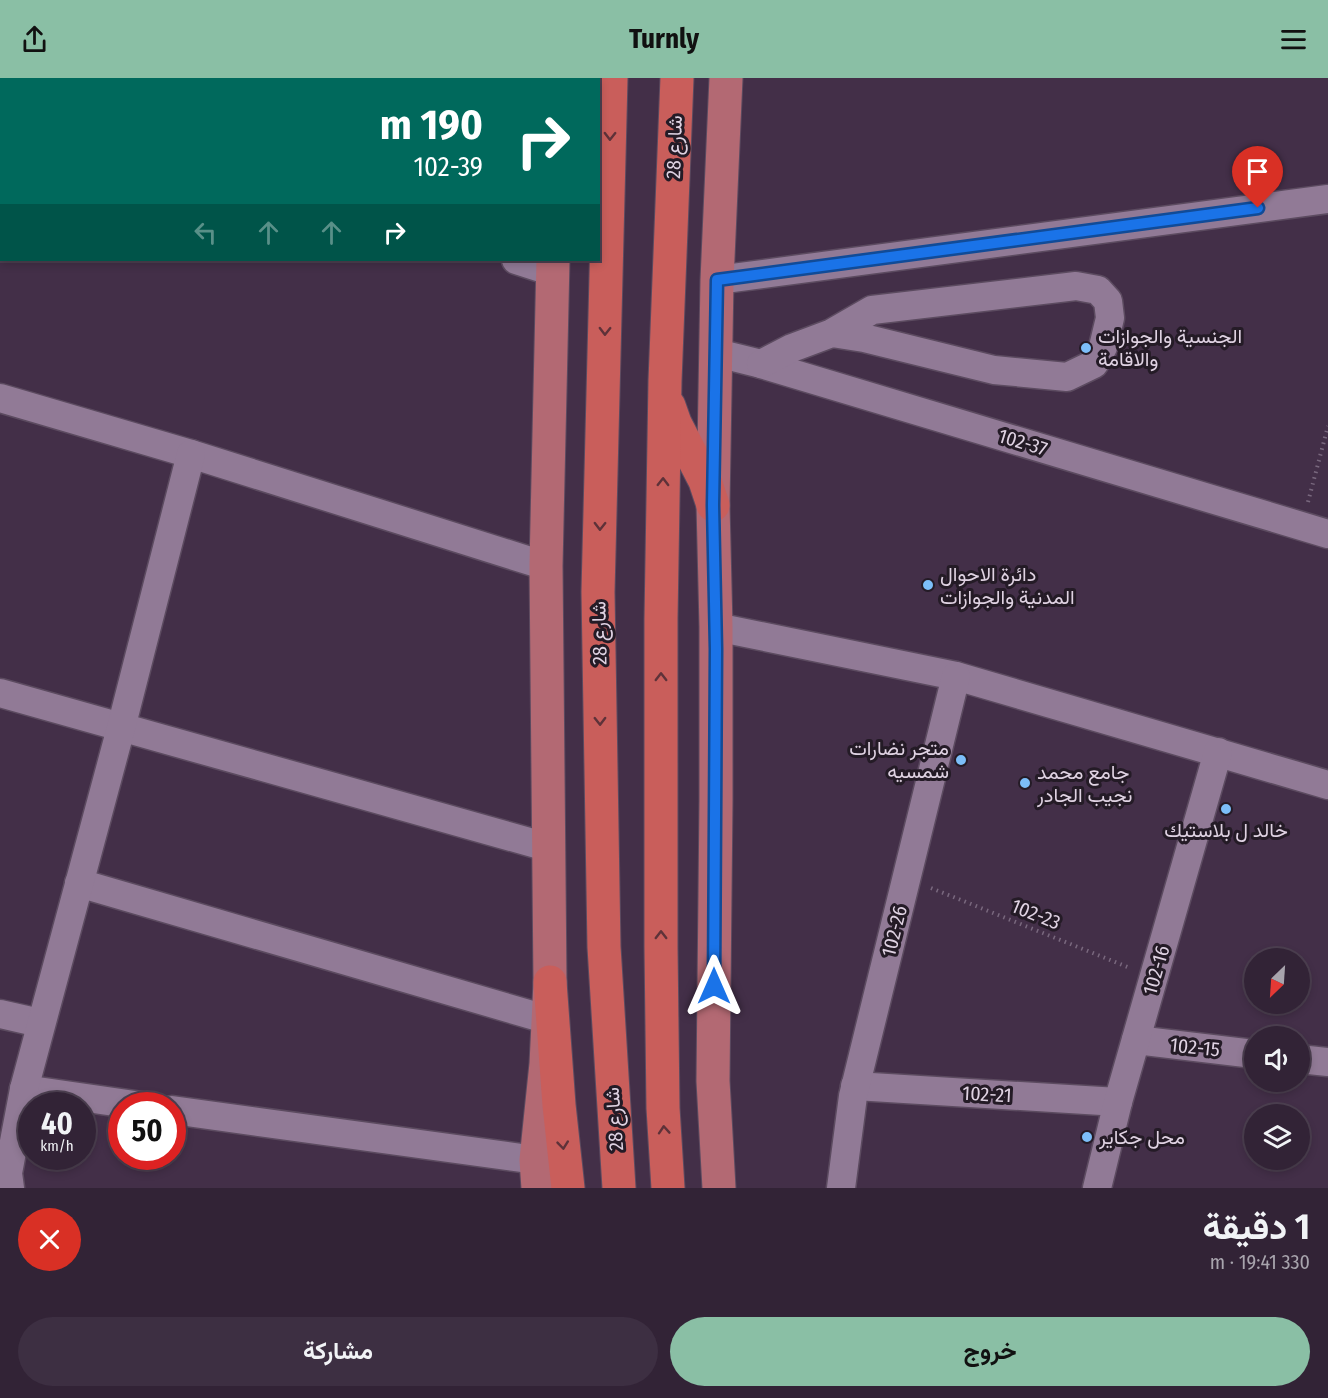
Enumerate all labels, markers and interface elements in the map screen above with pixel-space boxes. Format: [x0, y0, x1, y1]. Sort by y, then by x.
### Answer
icon: share [18, 23, 51, 56]
text: Turnly [629, 23, 699, 55]
icon: menu [1277, 23, 1310, 56]
text: 190 m [380, 100, 483, 150]
icon: right [504, 102, 582, 180]
street label: شارع 28 [661, 115, 689, 179]
one-way arrow [603, 132, 616, 141]
pin [1232, 146, 1283, 208]
text: 102-39 [413, 151, 483, 183]
icon: arrive [1241, 155, 1274, 188]
icon: left [189, 216, 222, 249]
icon: ahead [252, 216, 285, 249]
icon: ahead [315, 216, 348, 249]
icon: right [378, 216, 411, 249]
place label: الجنسية والجوازات والاقامة [1098, 324, 1242, 372]
one-way arrow [599, 327, 611, 336]
marker: الجنسية والجوازات والاقامة [1079, 341, 1093, 355]
street label: 102-37 [996, 423, 1050, 461]
one-way arrow [657, 477, 670, 486]
one-way arrow [594, 522, 606, 531]
place label: دائرة الاحوال المدنية والجوازات [940, 562, 1075, 610]
marker: دائرة الاحوال المدنية والجوازات [921, 578, 935, 592]
street label: شارع 28 [586, 601, 614, 665]
one-way arrow [655, 672, 667, 681]
one-way arrow [594, 717, 607, 726]
place label: متجر نضارات شمسيه [849, 736, 949, 783]
marker: متجر نضارات شمسيه [954, 753, 968, 767]
place label: جامع محمد نجيب الجادر [1036, 760, 1133, 808]
marker: جامع محمد نجيب الجادر [1018, 776, 1032, 790]
marker: خالد ل بلاستيك [1219, 802, 1233, 816]
place label: خالد ل بلاستيك [1164, 818, 1288, 842]
street label: 102-23 [1008, 893, 1064, 935]
street label: 102-26 [876, 903, 912, 959]
one-way arrow [655, 930, 667, 939]
street label: 102-16 [1138, 942, 1175, 998]
north arrow [1244, 948, 1310, 1014]
map controls [1244, 948, 1310, 1170]
position arrow [682, 954, 746, 1018]
button: sound [1244, 1026, 1310, 1092]
street label: 102-15 [1169, 1032, 1221, 1062]
street label: 102-21 [962, 1081, 1012, 1107]
street label: شارع 28 [600, 1086, 630, 1152]
speed limit sign: 50 [108, 1092, 186, 1170]
button: layers [1244, 1104, 1310, 1170]
text: 40 [41, 1106, 73, 1142]
one-way arrow [658, 1125, 671, 1134]
place label: محل جكاير [1098, 1125, 1185, 1150]
marker: محل جكاير [1080, 1130, 1094, 1144]
text: km/h [40, 1137, 74, 1155]
one-way arrow [556, 1140, 569, 1150]
text: 1 دقيقة [1202, 1205, 1310, 1249]
button: close [18, 1208, 81, 1271]
text: 330 m · 19:41 [1210, 1250, 1310, 1274]
button: مشاركة [18, 1317, 658, 1386]
button: خروج [670, 1317, 1310, 1386]

